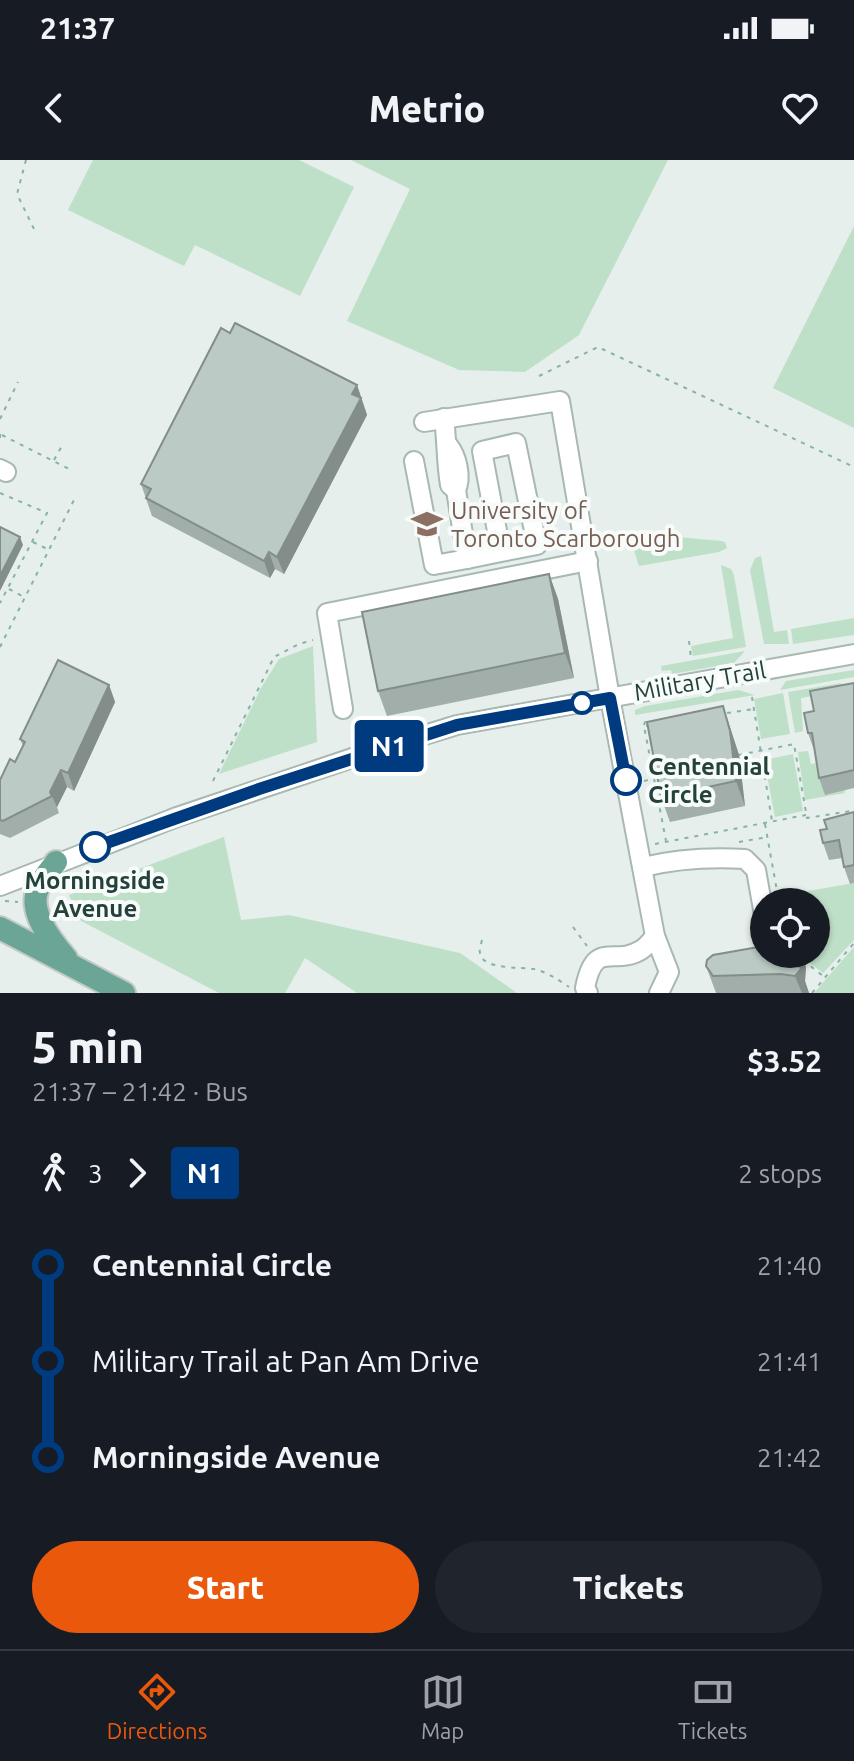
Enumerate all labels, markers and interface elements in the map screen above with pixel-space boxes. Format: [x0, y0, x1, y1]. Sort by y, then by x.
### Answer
text: 21:37 [40, 11, 115, 45]
icon: back [32, 86, 76, 130]
icon: heart [778, 86, 822, 130]
text: Metrio [369, 88, 485, 129]
place label: University of Toronto Scarborough [451, 497, 680, 552]
school or university icon: University of Toronto Scarborough [410, 507, 444, 541]
street label: Military Trail [632, 656, 768, 706]
unlabelled marker [571, 692, 593, 714]
line badge: N1 [353, 720, 425, 772]
text: N1 [371, 730, 407, 761]
place label: Centennial Circle [648, 753, 770, 808]
marker: Centennial Circle [611, 765, 641, 795]
marker: Morningside Avenue [80, 832, 110, 862]
place label: Morningside Avenue [25, 867, 165, 922]
map controls [750, 888, 830, 968]
button: locate [750, 888, 830, 968]
text: 5 min [32, 1022, 144, 1071]
text: $3.52 [747, 1044, 822, 1078]
text: 21:37 – 21:42 · Bus [32, 1077, 248, 1106]
icon: walk [32, 1151, 76, 1195]
icon: forward [115, 1151, 159, 1195]
text: N1 [187, 1157, 223, 1188]
text: 3 [88, 1159, 103, 1188]
text: 2 stops [738, 1159, 822, 1188]
text: Centennial Circle [92, 1248, 332, 1282]
text: 21:40 [757, 1251, 822, 1280]
text: Military Trail at Pan Am Drive [92, 1344, 480, 1378]
text: 21:41 [757, 1347, 822, 1376]
text: Morningside Avenue [92, 1440, 381, 1474]
text: 21:42 [757, 1443, 822, 1472]
button: Start [32, 1541, 419, 1633]
button: Tickets [435, 1541, 822, 1633]
tab: Directions [107, 1670, 207, 1743]
tab: Map [421, 1670, 465, 1743]
tab: Tickets [678, 1670, 747, 1743]

